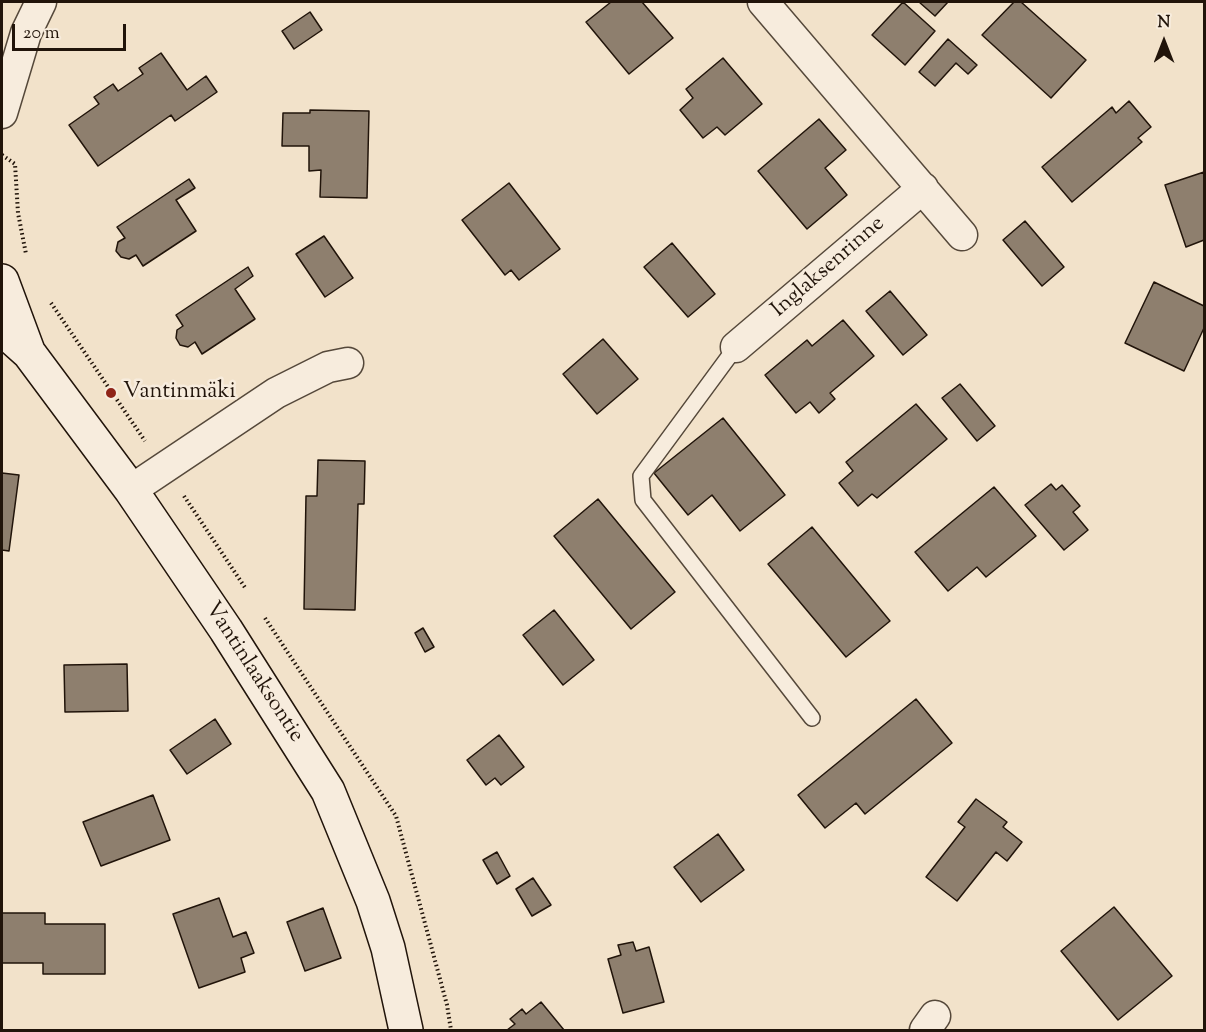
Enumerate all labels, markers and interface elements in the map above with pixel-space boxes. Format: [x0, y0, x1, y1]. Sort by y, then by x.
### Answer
scale bar [15, 12, 129, 50]
north arrow [1134, 12, 1194, 72]
text: N [1158, 12, 1170, 35]
text: 20 m [23, 21, 60, 47]
street label: Inglaksenrinne [767, 212, 891, 324]
place label: Vantinmäki [123, 380, 236, 406]
marker: Vantinmäki [104, 386, 118, 400]
street label: Vantinlaaksontie [198, 598, 308, 748]

